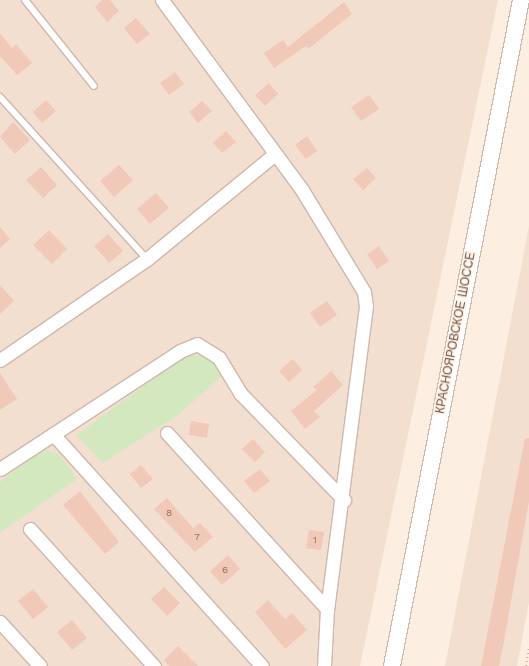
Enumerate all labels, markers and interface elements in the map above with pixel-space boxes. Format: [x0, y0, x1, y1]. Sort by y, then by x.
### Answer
street label: КРАСНОЯРОВСКОЕ ШОССЕ [433, 251, 479, 415]
house number: 8 [166, 507, 172, 519]
house number: 7 [194, 531, 200, 543]
house number: 1 [313, 534, 317, 546]
house number: 6 [222, 564, 228, 576]

